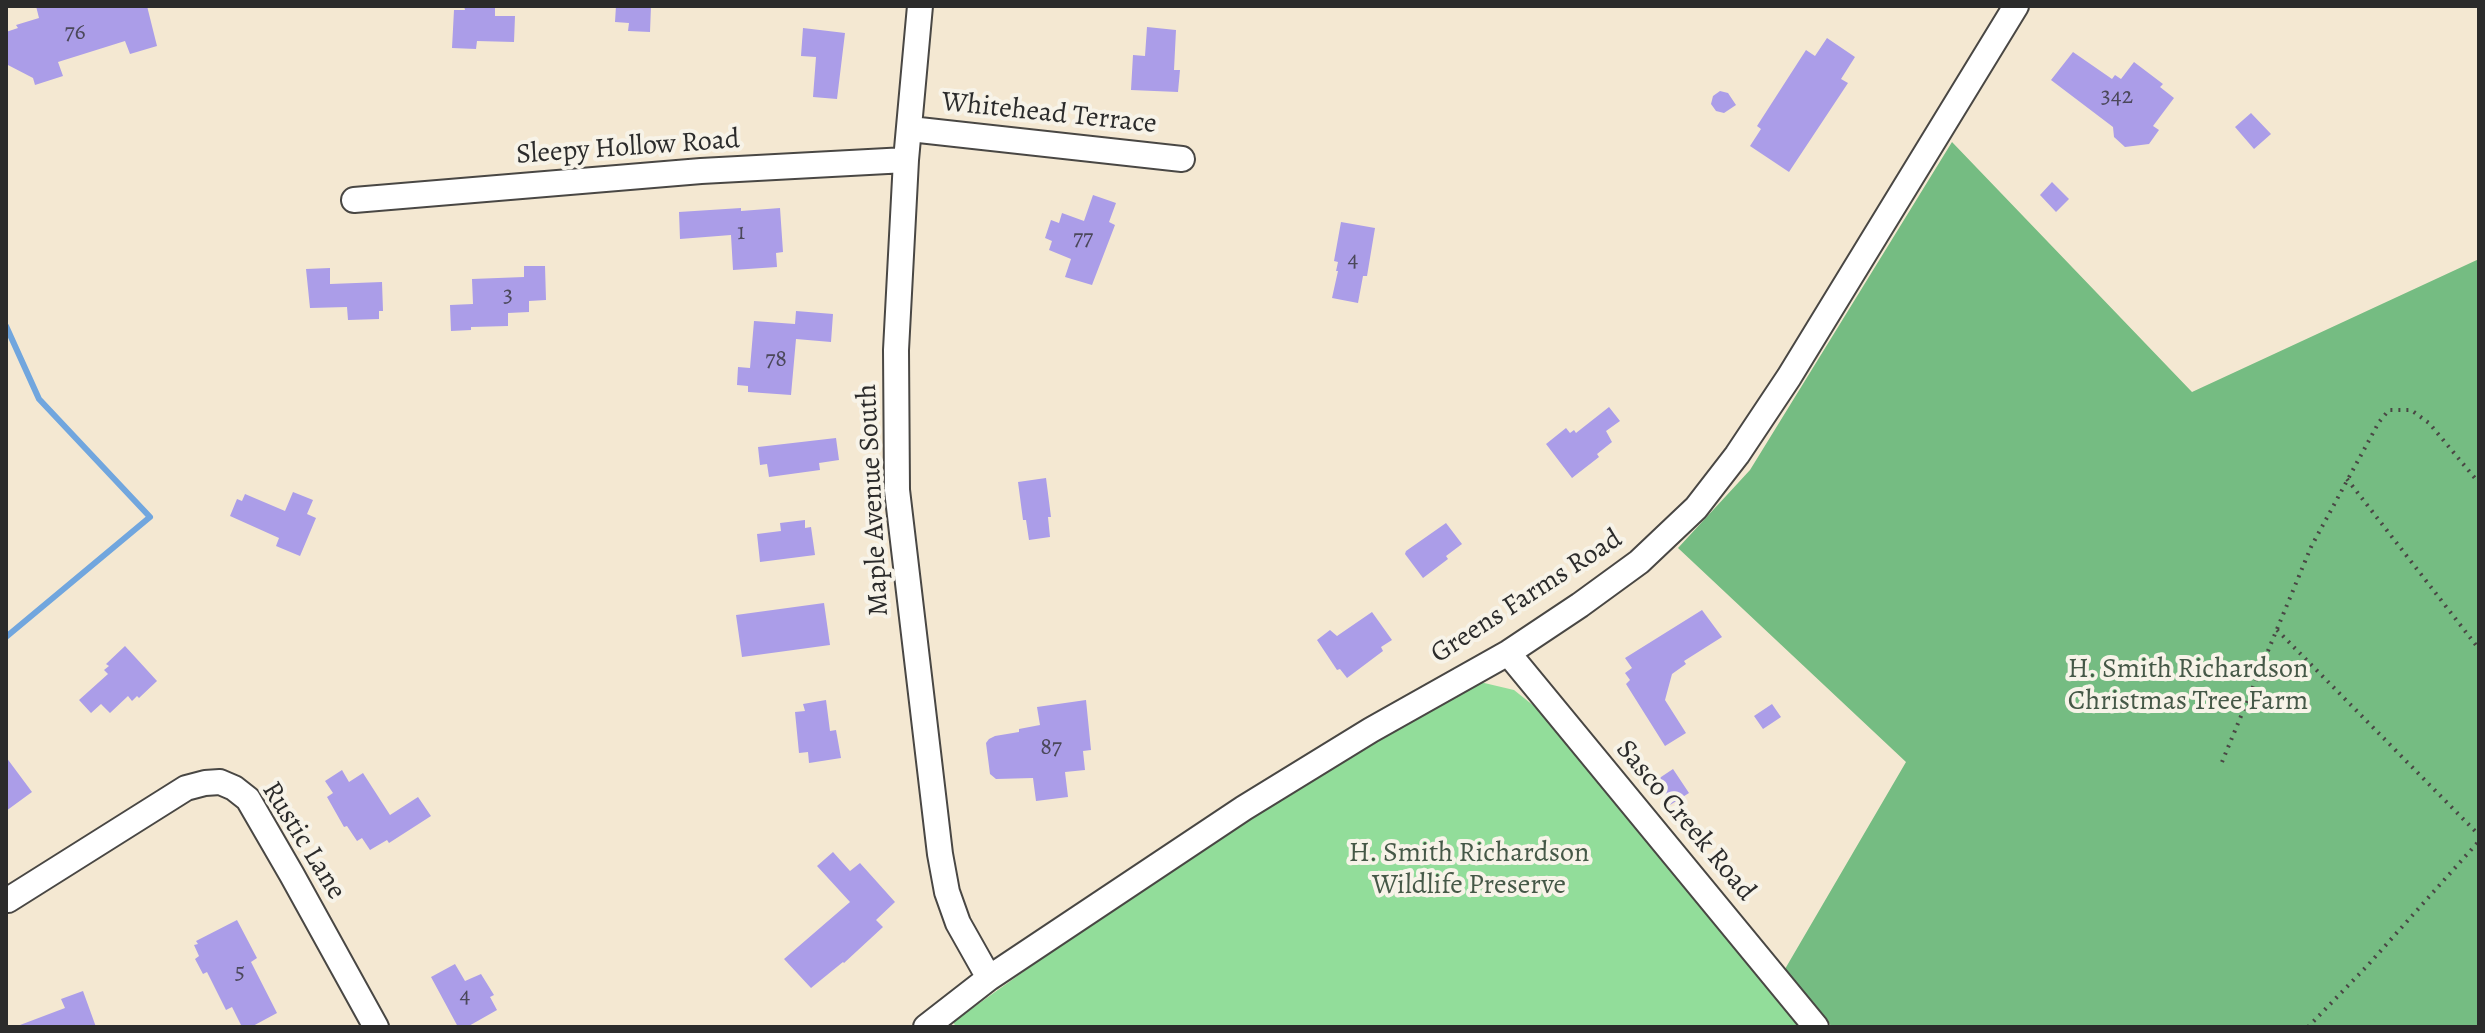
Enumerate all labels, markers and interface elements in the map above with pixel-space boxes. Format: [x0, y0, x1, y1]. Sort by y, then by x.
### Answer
house number: 76 [64, 19, 86, 47]
house number: 342 [2101, 83, 2133, 111]
street label: Whitehead Terrace [940, 86, 1158, 142]
street label: Sleepy Hollow Road [515, 123, 741, 173]
house number: 1 [737, 219, 745, 247]
house number: 77 [1073, 225, 1093, 253]
house number: 4 [1348, 246, 1358, 274]
house number: 3 [503, 282, 513, 310]
house number: 78 [765, 346, 787, 374]
street label: Maple Avenue South [851, 383, 897, 617]
street label: Greens Farms Road [1425, 523, 1629, 671]
park label: H. Smith Richardson Christmas Tree Farm [2068, 653, 2308, 719]
house number: 87 [1040, 734, 1062, 762]
street label: Sasco Creek Road [1608, 734, 1762, 908]
street label: Rustic Lane [254, 776, 352, 906]
park label: H. Smith Richardson Wildlife Preserve [1349, 837, 1589, 903]
house number: 5 [235, 959, 245, 987]
house number: 4 [460, 982, 470, 1010]

